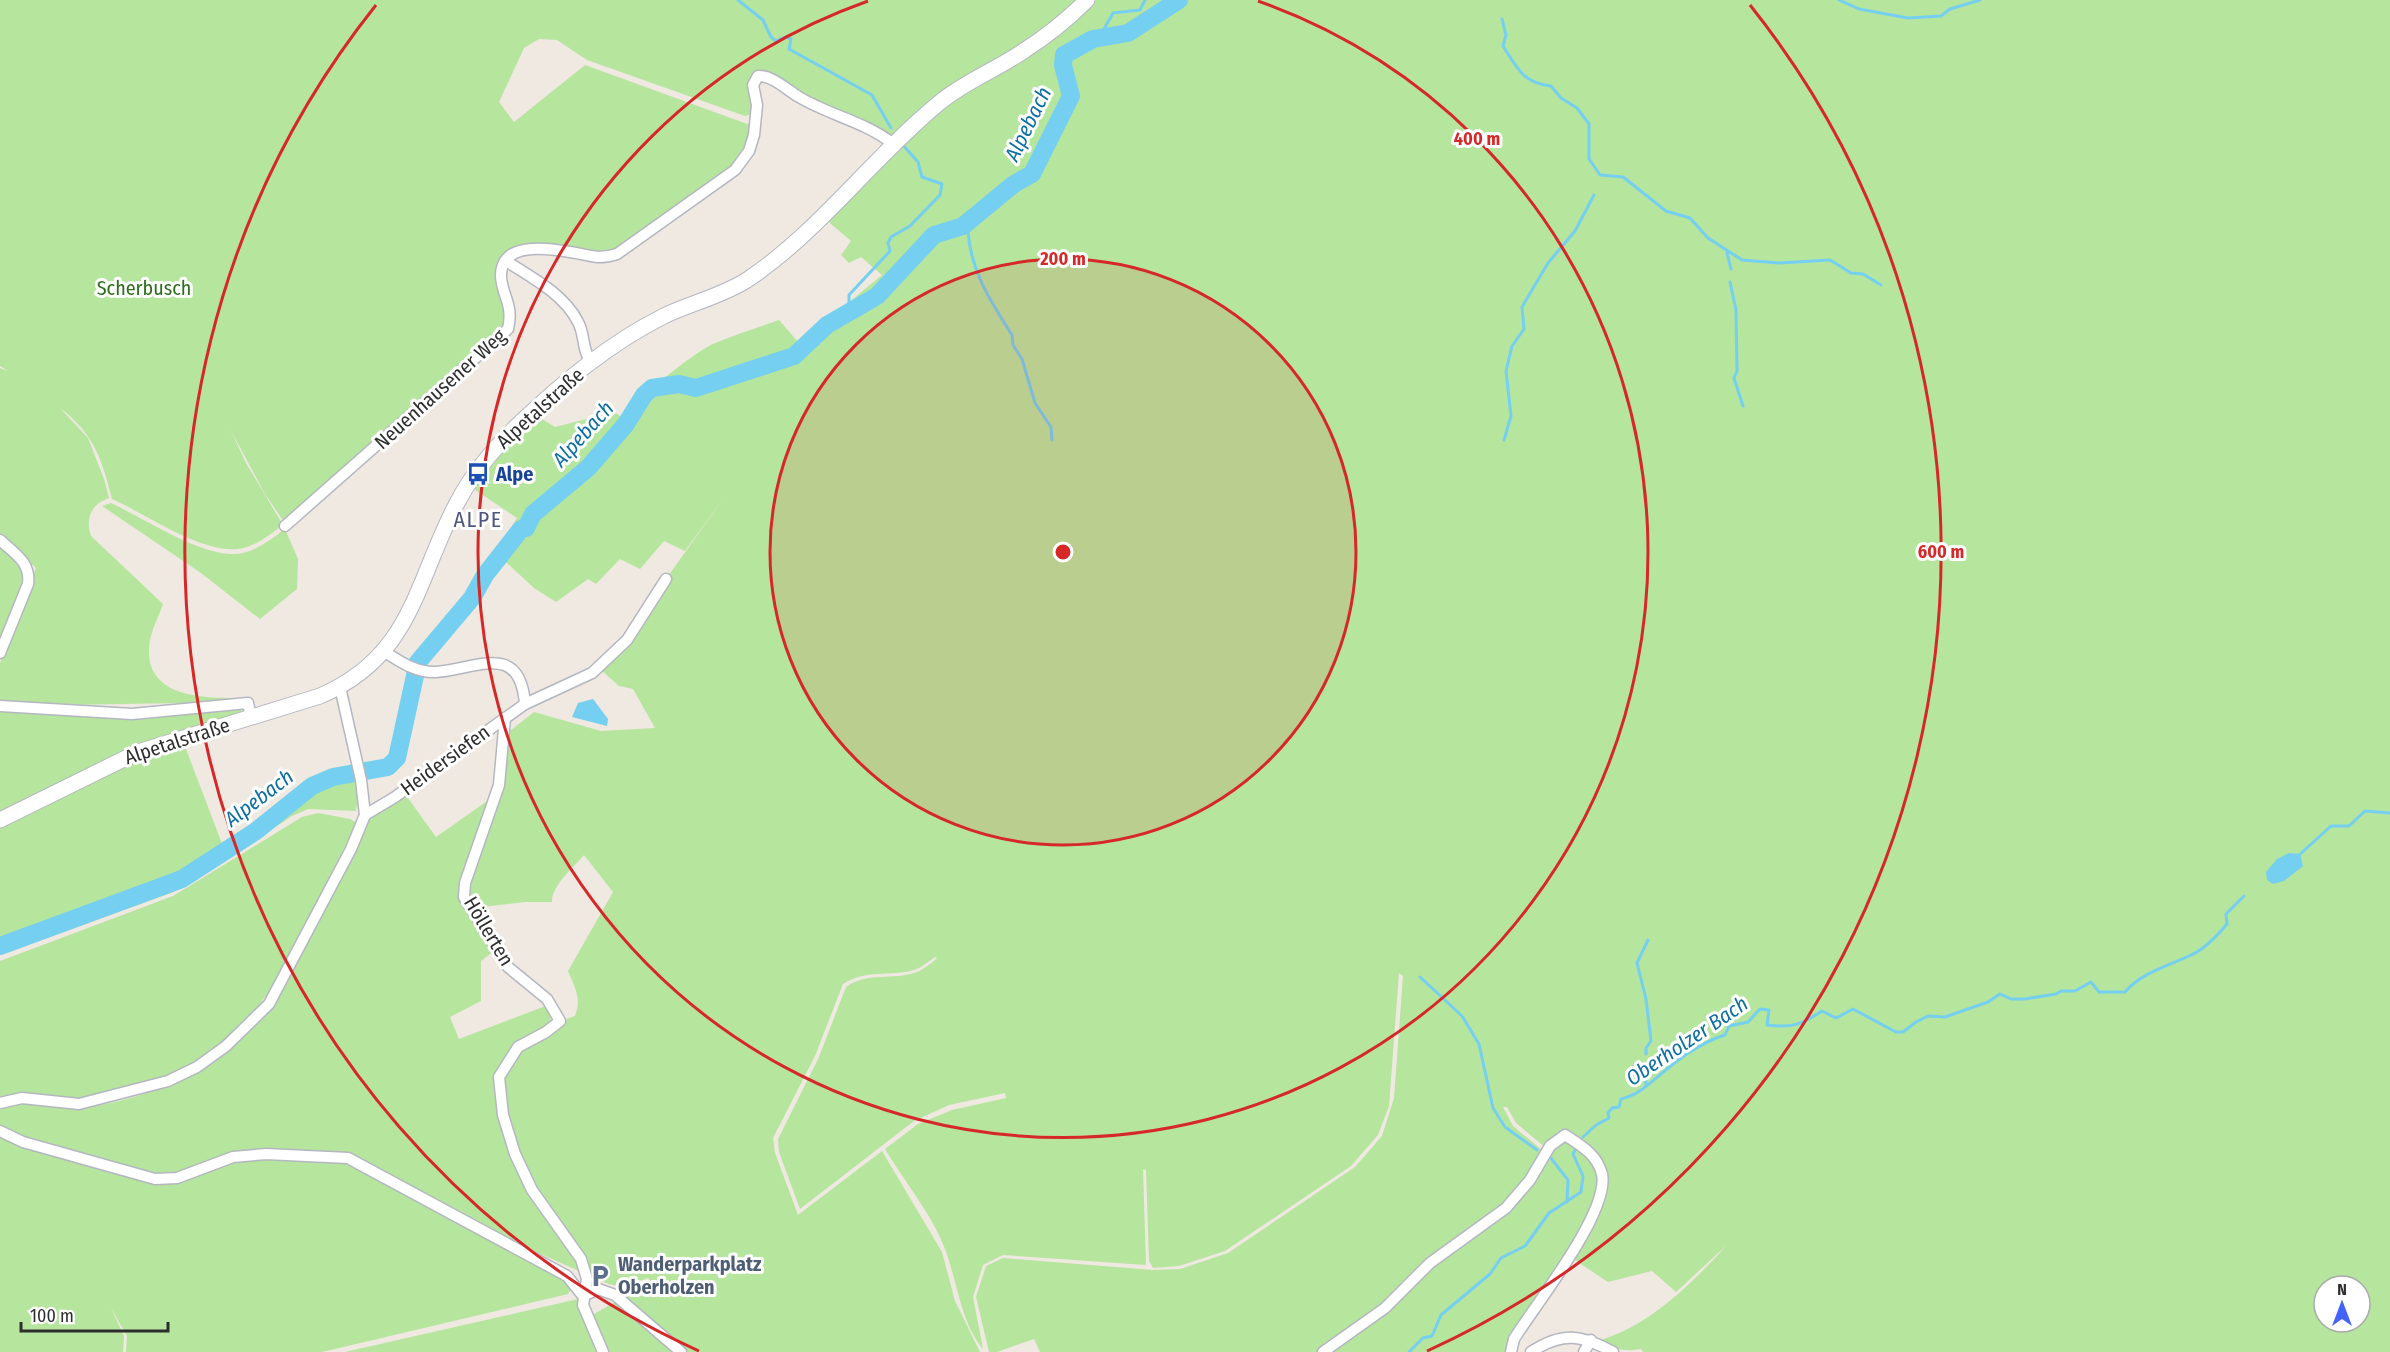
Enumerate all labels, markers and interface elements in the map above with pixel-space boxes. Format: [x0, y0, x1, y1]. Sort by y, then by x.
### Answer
water label: Alpebach [998, 83, 1057, 166]
text: 400 m [1454, 128, 1500, 150]
text: 200 m [1039, 248, 1086, 270]
park label: Scherbusch [97, 276, 191, 300]
street label: Neuenhausener Weg [369, 323, 511, 454]
street label: Alpetalstraße [491, 362, 589, 454]
water label: Alpebach [546, 396, 619, 473]
bus stop icon: Alpe [465, 461, 491, 487]
place label: Alpe [495, 462, 533, 486]
district label: ALPE [453, 506, 503, 533]
text: 600 m [1918, 541, 1964, 563]
centre of rings [1053, 542, 1073, 562]
street label: Alpetalstraße [121, 713, 233, 769]
street label: Heidersiefen [396, 720, 494, 800]
water label: Alpebach [219, 764, 299, 833]
street label: Höllerten [459, 892, 519, 970]
water label: Oberholzer Bach [1621, 991, 1753, 1091]
place label: Wanderparkplatz Oberholzen [618, 1252, 762, 1299]
parking icon: Wanderparkplatz Oberholzen [587, 1263, 613, 1289]
north arrow [2312, 1274, 2372, 1334]
text: N [2337, 1280, 2347, 1299]
scale bar [21, 1295, 168, 1333]
text: 100 m [30, 1305, 74, 1327]

